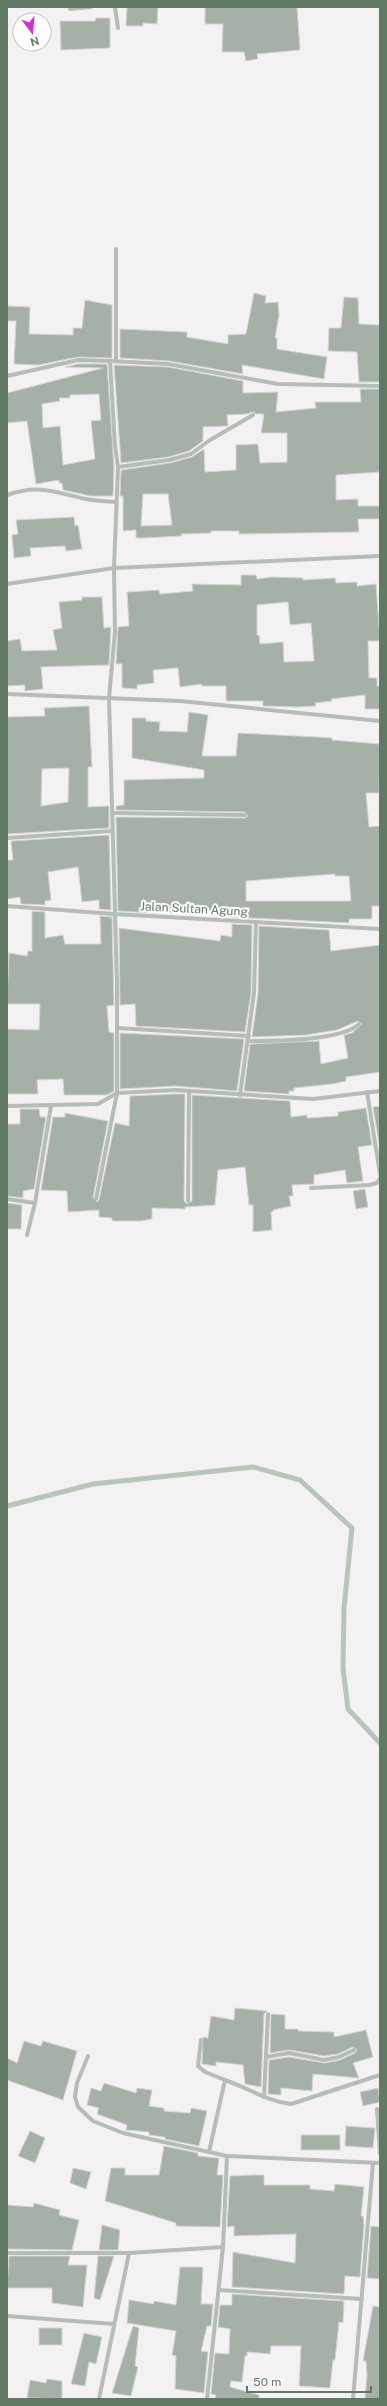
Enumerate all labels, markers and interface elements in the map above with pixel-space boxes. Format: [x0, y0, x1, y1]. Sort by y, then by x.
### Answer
north arrow [12, 12, 52, 52]
text: N [29, 35, 41, 49]
street label: Jalan Sultan Agung [140, 899, 248, 919]
scale bar [247, 2368, 371, 2394]
text: 50 m [253, 2375, 281, 2389]

